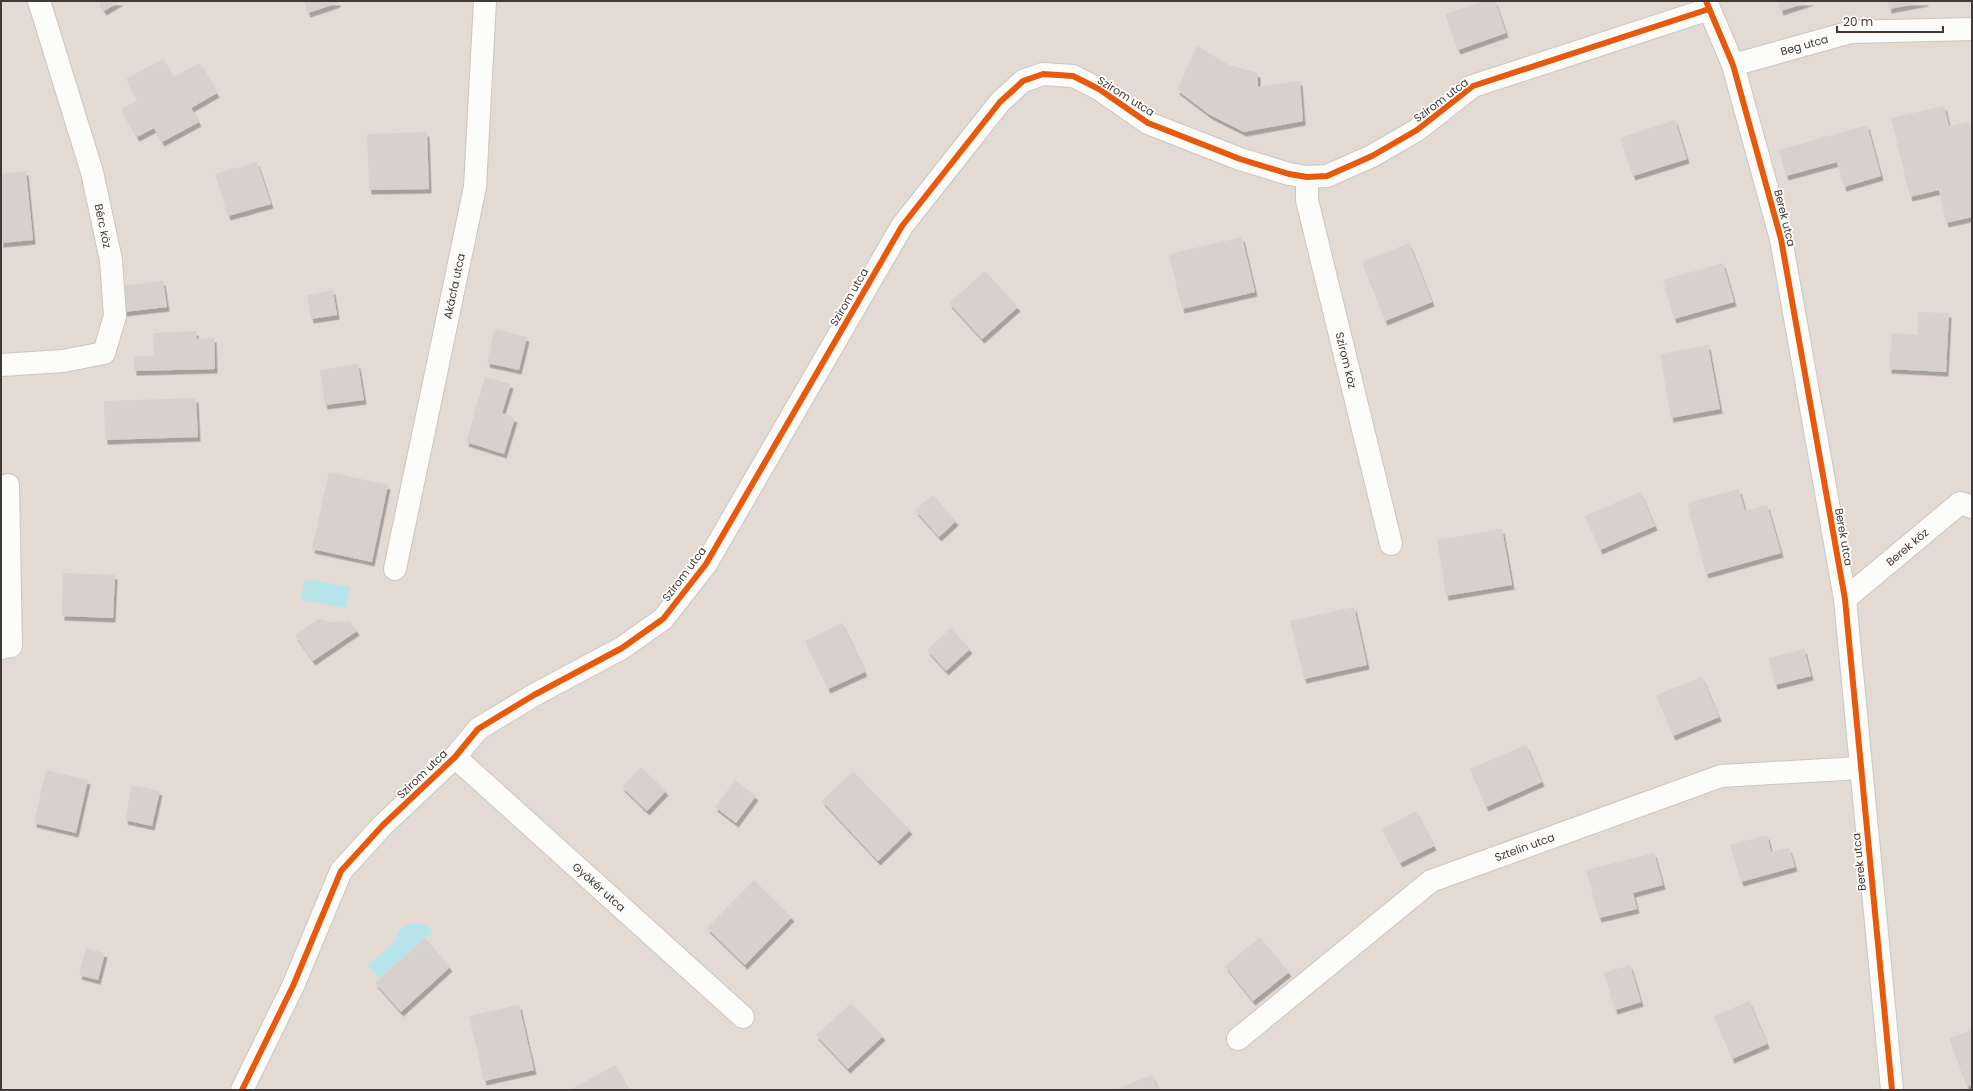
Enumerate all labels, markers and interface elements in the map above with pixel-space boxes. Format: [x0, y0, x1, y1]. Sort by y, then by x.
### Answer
scale bar [1837, 8, 1943, 34]
text: 20 m [1843, 13, 1873, 30]
street label: Beg utca [1778, 31, 1830, 59]
street label: Szirom utca [1094, 72, 1158, 120]
street label: Szirom utca [1410, 74, 1472, 126]
street label: Berek utca [1770, 188, 1800, 248]
street label: Bérc köz [90, 202, 116, 250]
street label: Akácfa utca [440, 252, 469, 320]
street label: Szirom utca [826, 265, 872, 329]
street label: Szirom köz [1332, 331, 1361, 390]
street label: Berek utca [1831, 507, 1857, 567]
street label: Berek köz [1883, 525, 1932, 570]
street label: Szirom utca [658, 543, 710, 605]
street label: Szirom utca [393, 746, 451, 802]
street label: Sztelin utca [1492, 829, 1557, 865]
street label: Berek utca [1848, 832, 1870, 892]
street label: Gyökér utca [569, 859, 629, 915]

